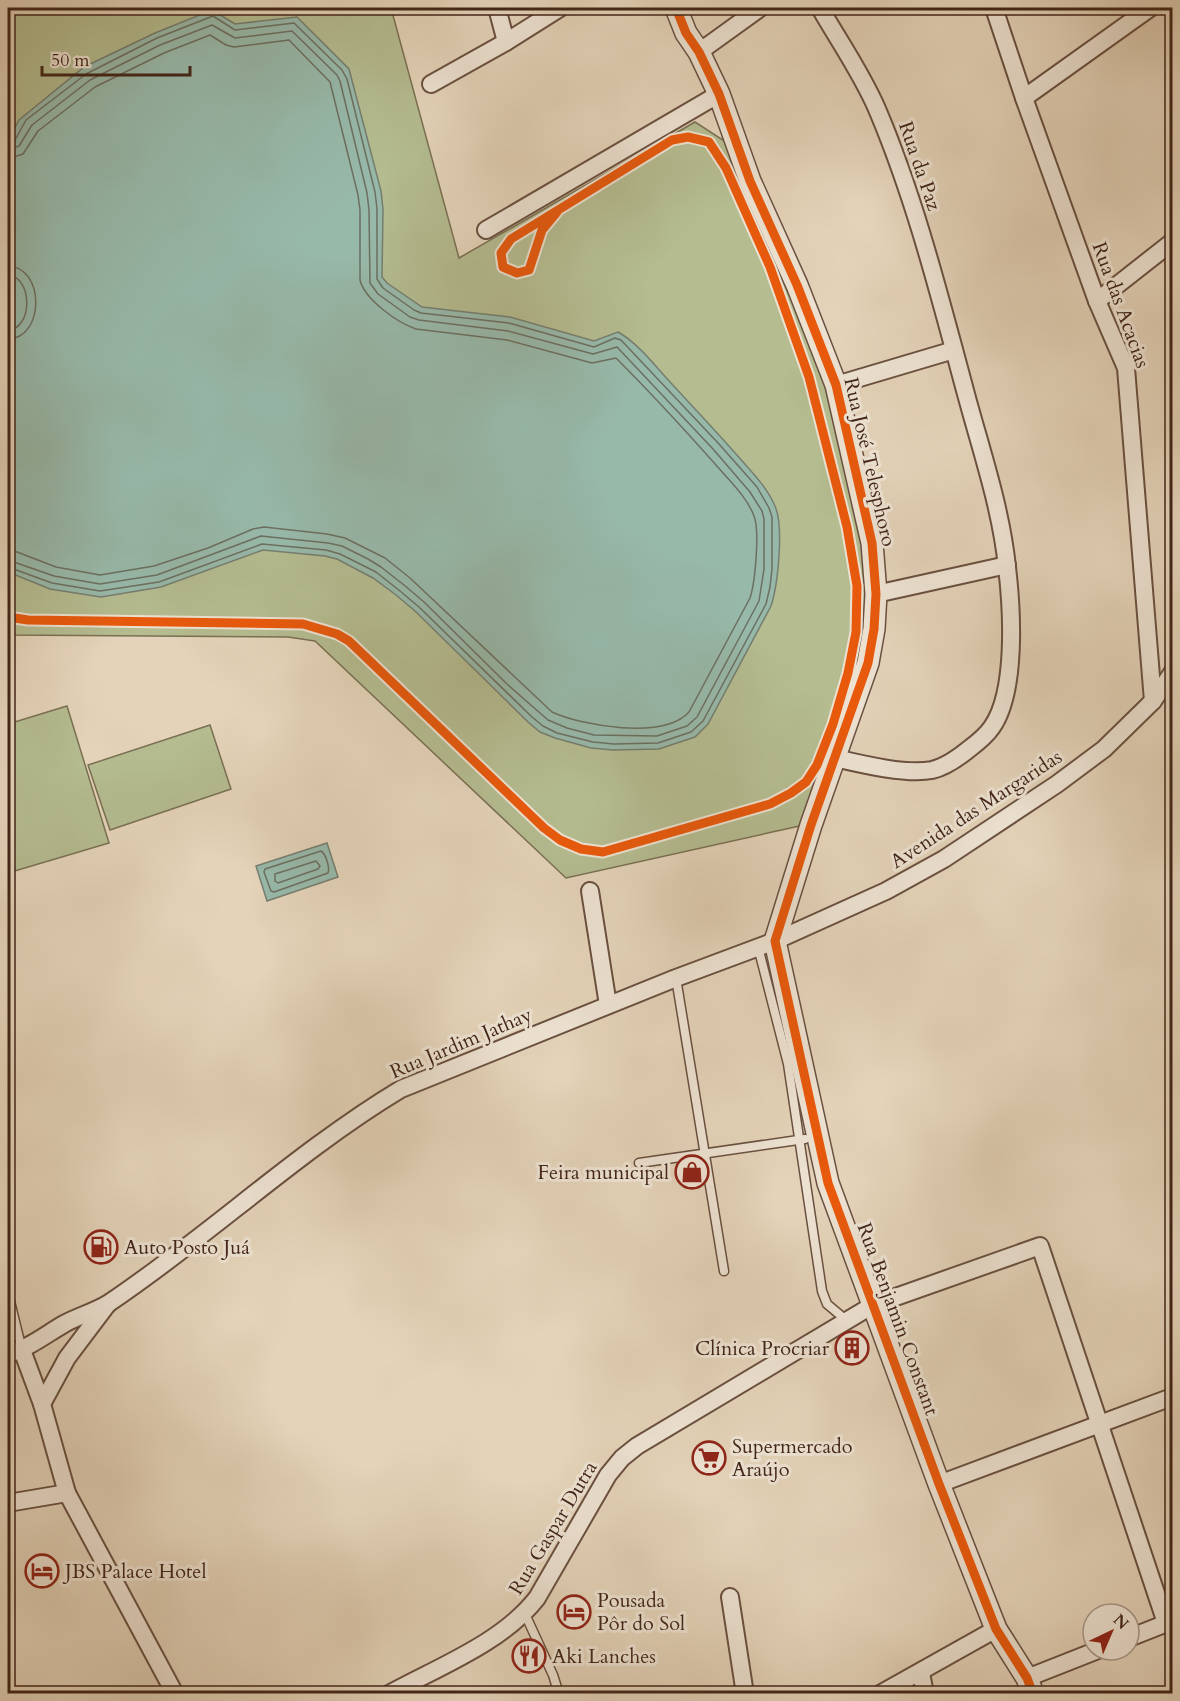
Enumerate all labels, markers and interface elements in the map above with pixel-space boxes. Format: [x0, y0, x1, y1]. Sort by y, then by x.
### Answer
scale bar [42, 39, 190, 77]
text: 50 m [51, 48, 90, 73]
street label: Rua da Paz [892, 118, 948, 214]
street label: Rua das Acacias [1086, 238, 1156, 372]
street label: Rua José Telesphoro [837, 375, 903, 549]
street label: Avenida das Margaridas [885, 743, 1067, 875]
street label: Rua Jardim Jathay [386, 1001, 537, 1085]
shop icon: Feira municipal [674, 1154, 710, 1190]
place label: Feira municipal [538, 1159, 669, 1186]
street label: Rua Benjamin Constant [851, 1219, 946, 1420]
fuel station icon: Auto Posto Juá [83, 1229, 119, 1265]
place label: Auto Posto Juá [124, 1234, 250, 1261]
building icon: Clínica Procriar [834, 1330, 870, 1366]
place label: Clínica Procriar [695, 1335, 830, 1362]
place label: Supermercado Araújo [732, 1433, 853, 1483]
supermarket icon: Supermercado Araújo [691, 1440, 727, 1476]
street label: Rua Gaspar Dutra [502, 1456, 604, 1600]
hotel icon: JBS Palace Hotel [24, 1553, 60, 1589]
place label: JBS Palace Hotel [62, 1558, 207, 1585]
place label: Pousada Pôr do Sol [597, 1587, 685, 1637]
hotel icon: Pousada Pôr do Sol [556, 1594, 592, 1630]
north arrow [1081, 1602, 1141, 1662]
text: N [1108, 1609, 1133, 1635]
restaurant icon: Aki Lanches [511, 1638, 547, 1674]
place label: Aki Lanches [552, 1643, 656, 1670]

